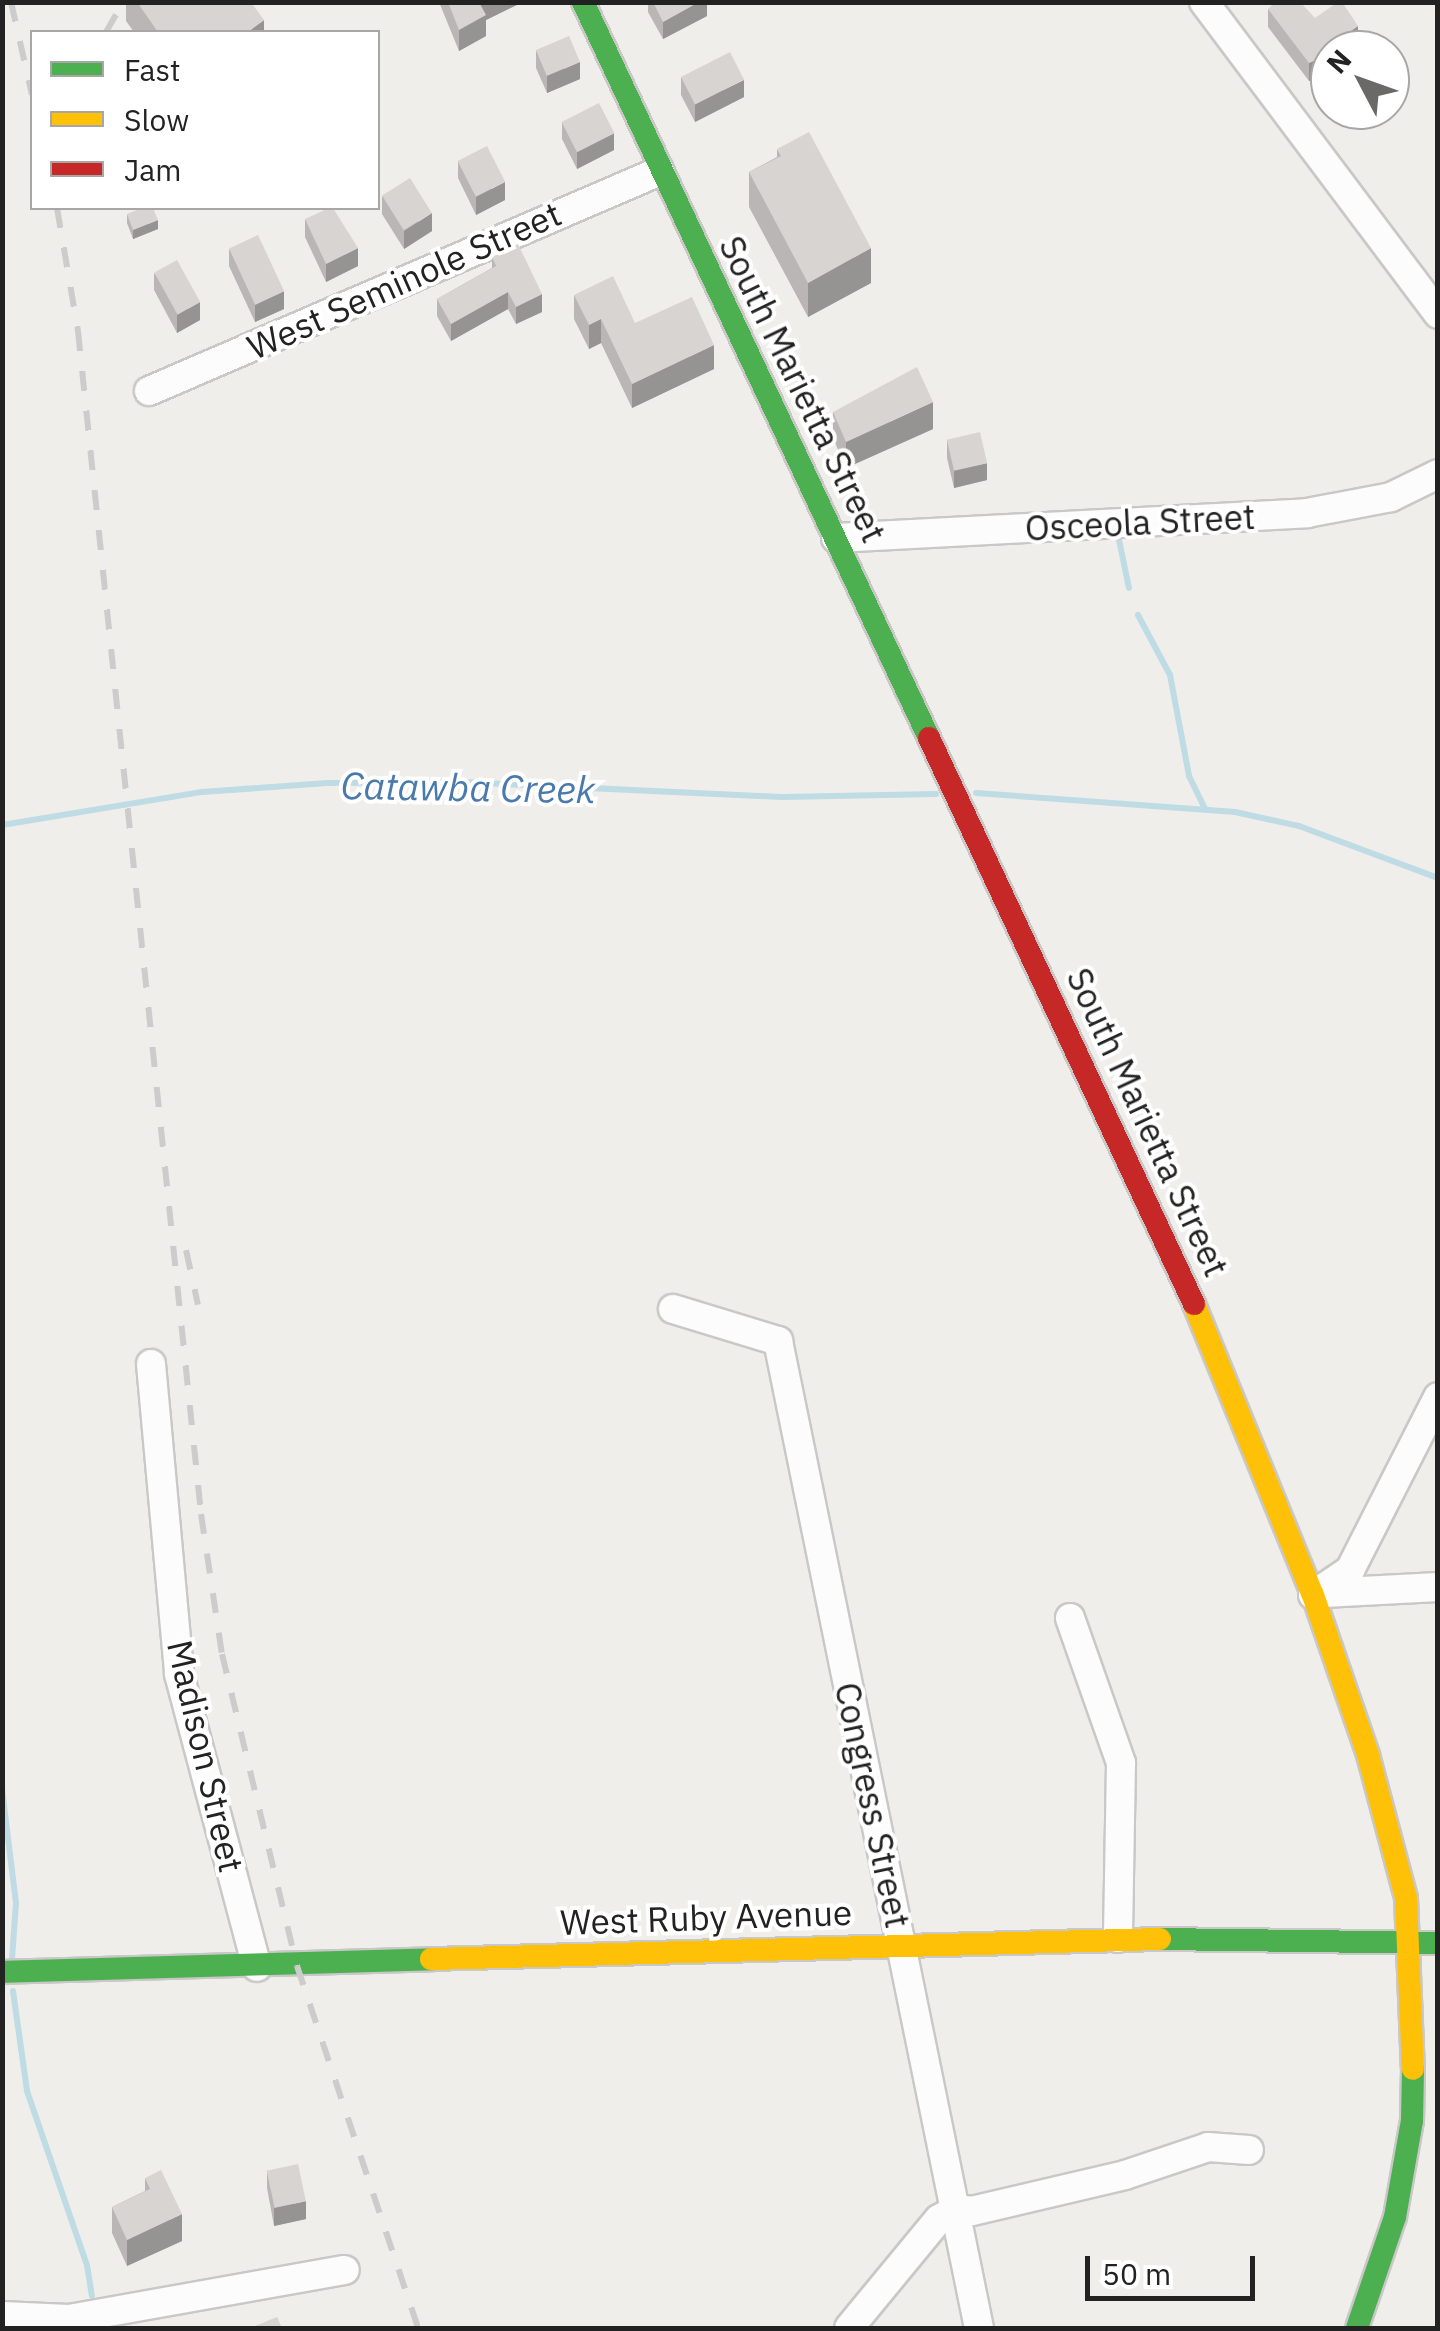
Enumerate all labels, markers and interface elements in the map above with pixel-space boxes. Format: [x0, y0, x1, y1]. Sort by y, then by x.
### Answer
legend [30, 30, 380, 210]
north arrow [1310, 30, 1410, 130]
text: N [1318, 42, 1359, 81]
text: Fast [124, 50, 181, 89]
text: Slow [124, 100, 189, 139]
text: Jam [124, 150, 182, 189]
street label: West Seminole Street [241, 192, 567, 368]
street label: South Marietta Street [711, 229, 895, 549]
street label: Osceola Street [1024, 495, 1256, 549]
water label: Catawba Creek [340, 762, 596, 812]
street label: South Marietta Street [1058, 961, 1238, 1283]
street label: Madison Street [159, 1636, 253, 1876]
street label: Congress Street [826, 1679, 920, 1931]
street label: West Ruby Avenue [559, 1891, 853, 1943]
scale bar [1090, 2236, 1260, 2298]
text: 50 m [1102, 2254, 1171, 2293]

